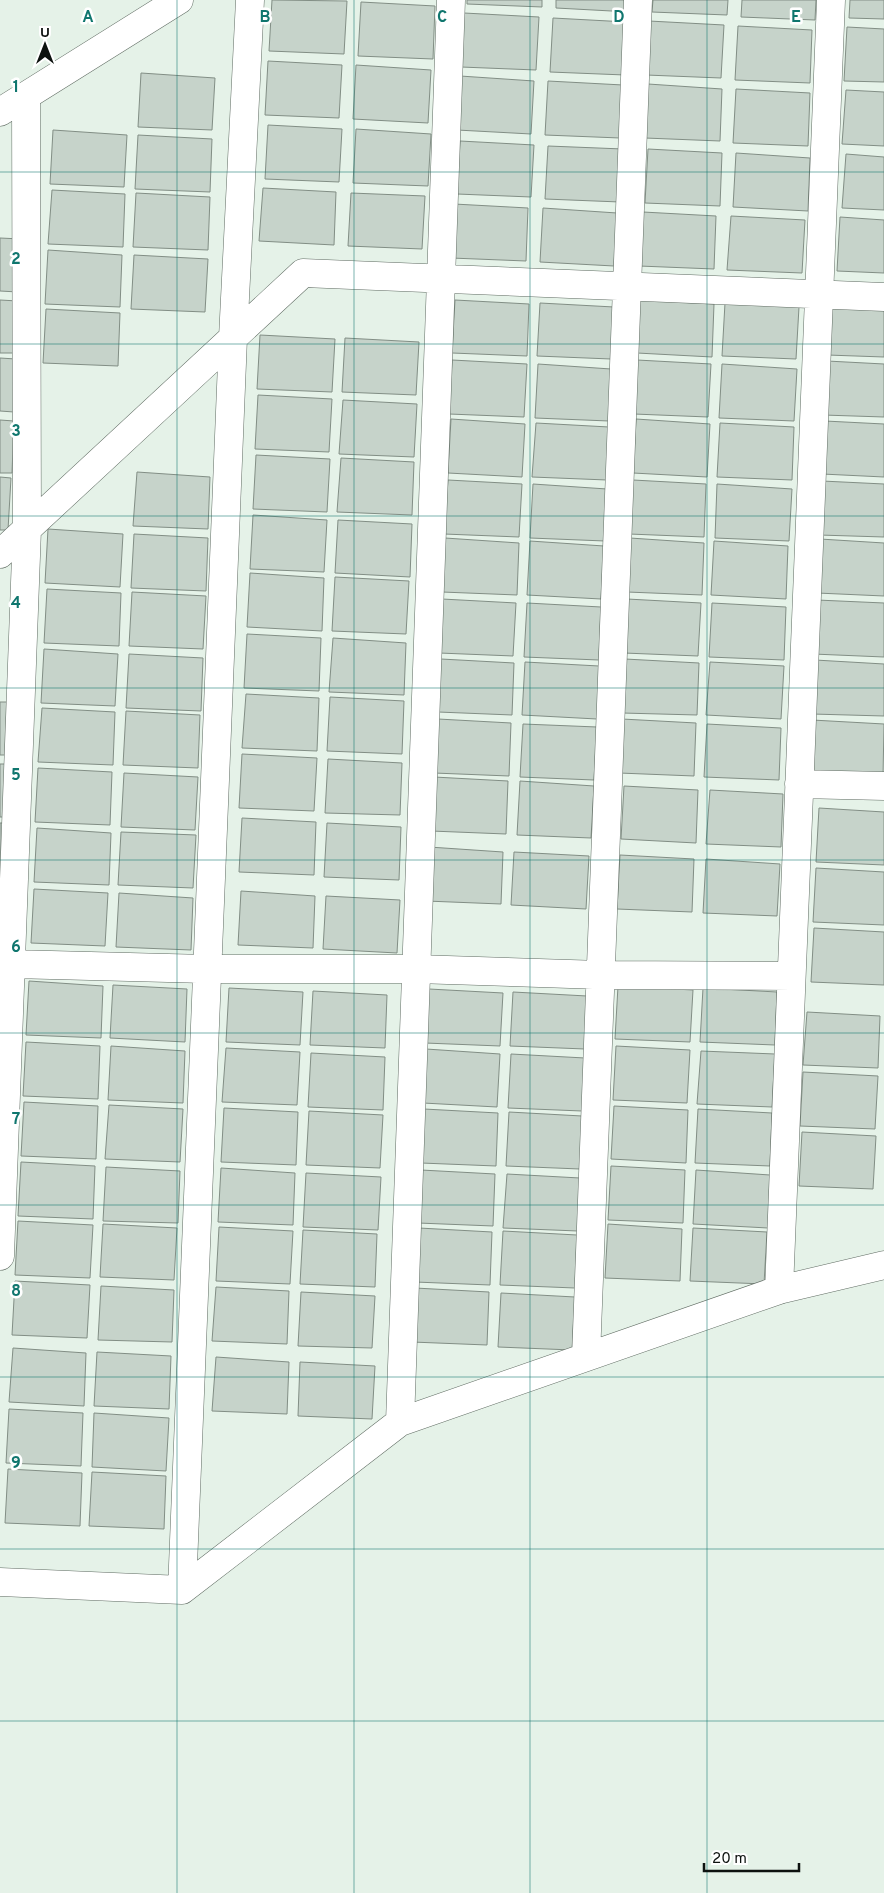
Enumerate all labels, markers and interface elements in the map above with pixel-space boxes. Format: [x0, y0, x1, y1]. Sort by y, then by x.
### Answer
text: A [82, 8, 94, 28]
text: B [259, 8, 271, 28]
text: C [437, 8, 447, 28]
text: D [613, 8, 625, 28]
text: E [791, 8, 801, 28]
north arrow [20, 20, 70, 70]
text: U [40, 25, 50, 42]
text: 1 [13, 78, 19, 98]
text: 2 [11, 250, 21, 270]
text: 3 [11, 422, 21, 442]
text: 4 [11, 594, 21, 614]
text: 5 [11, 766, 21, 786]
text: 6 [11, 938, 21, 958]
text: 7 [12, 1110, 20, 1130]
text: 8 [11, 1282, 21, 1302]
text: 9 [11, 1454, 21, 1474]
scale bar [704, 1840, 799, 1872]
text: 20 m [712, 1850, 747, 1869]

